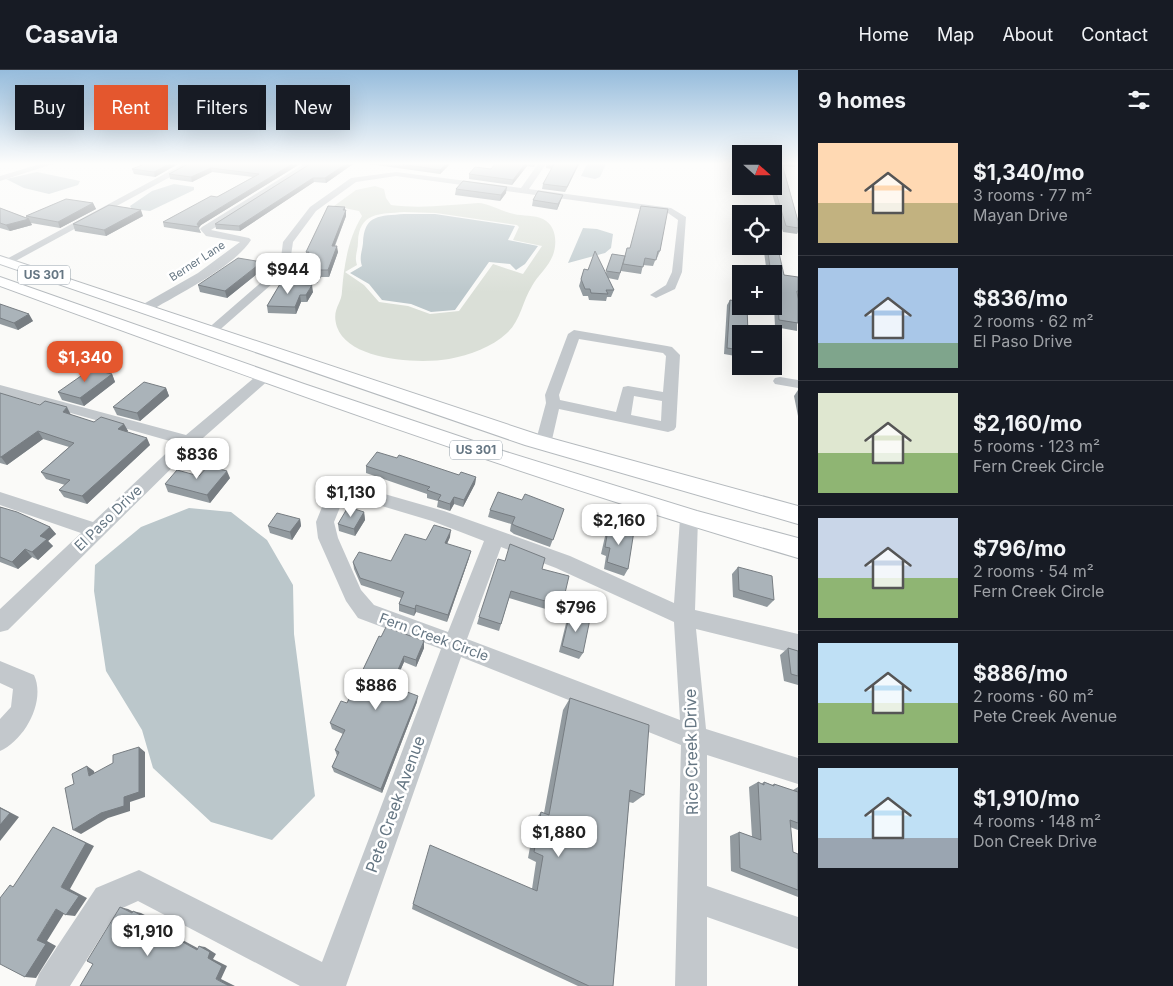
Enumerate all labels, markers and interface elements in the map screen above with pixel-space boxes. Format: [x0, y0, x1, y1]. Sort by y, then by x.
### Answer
text: Casavia [25, 20, 118, 49]
text: Home [859, 24, 909, 45]
text: Map [937, 24, 974, 45]
text: About [1002, 24, 1053, 45]
text: Contact [1081, 24, 1148, 45]
chip: Buy [15, 85, 84, 130]
chip: Rent [94, 85, 168, 130]
chip: Filters [178, 85, 266, 130]
chip: New [276, 85, 350, 130]
icon: filters [1125, 86, 1153, 114]
text: 9 homes [818, 88, 906, 113]
north arrow [732, 145, 782, 195]
map controls [732, 145, 782, 375]
text: $1,340/mo [973, 160, 1084, 185]
icon: home [858, 163, 918, 223]
text: 3 rooms · 77 m² [973, 185, 1092, 205]
button: locate [732, 205, 782, 255]
text: Mayan Drive [973, 205, 1068, 225]
street label: Berner Lane [167, 238, 227, 284]
pin: $944 [258, 252, 318, 295]
text: $944 [267, 259, 309, 279]
button: + [732, 265, 782, 315]
road number: US 301 [18, 266, 70, 284]
text: $836/mo [973, 286, 1068, 311]
icon: home [858, 288, 918, 348]
text: 2 rooms · 62 m² [973, 311, 1094, 331]
button: − [732, 325, 782, 375]
text: El Paso Drive [973, 331, 1072, 351]
pin: $1,340 [44, 340, 126, 383]
text: $1,340 [58, 347, 112, 367]
text: $2,160/mo [973, 411, 1082, 436]
icon: home [858, 413, 918, 473]
text: 5 rooms · 123 m² [973, 436, 1100, 456]
pin: $836 [167, 438, 227, 480]
road number: US 301 [450, 440, 502, 460]
text: $836 [176, 444, 218, 464]
text: Fern Creek Circle [973, 456, 1104, 476]
pin: $1,130 [310, 476, 392, 518]
street label: El Paso Drive [70, 481, 145, 554]
text: $1,130 [326, 482, 376, 502]
pin: $2,160 [578, 504, 660, 546]
text: $2,160 [593, 510, 645, 530]
text: $796/mo [973, 536, 1066, 561]
icon: home [858, 538, 918, 598]
text: 2 rooms · 54 m² [973, 561, 1094, 581]
text: Fern Creek Circle [973, 581, 1104, 601]
pin: $796 [546, 590, 606, 633]
text: $796 [556, 597, 596, 617]
street label: Fern Creek Circle [377, 609, 491, 664]
text: $886/mo [973, 661, 1068, 686]
icon: home [858, 663, 918, 723]
pin: $886 [346, 668, 406, 711]
text: $886 [355, 675, 397, 695]
text: 2 rooms · 60 m² [973, 686, 1094, 706]
street label: Rice Creek Drive [680, 689, 702, 815]
text: Pete Creek Avenue [973, 706, 1117, 726]
street label: Pete Creek Avenue [361, 733, 429, 875]
text: $1,910/mo [973, 786, 1080, 811]
icon: home [858, 788, 918, 848]
text: 4 rooms · 148 m² [973, 811, 1101, 831]
pin: $1,880 [518, 816, 600, 858]
text: $1,880 [532, 822, 586, 842]
text: Don Creek Drive [973, 831, 1097, 851]
pin: $1,910 [107, 914, 189, 957]
text: $1,910 [123, 921, 173, 941]

